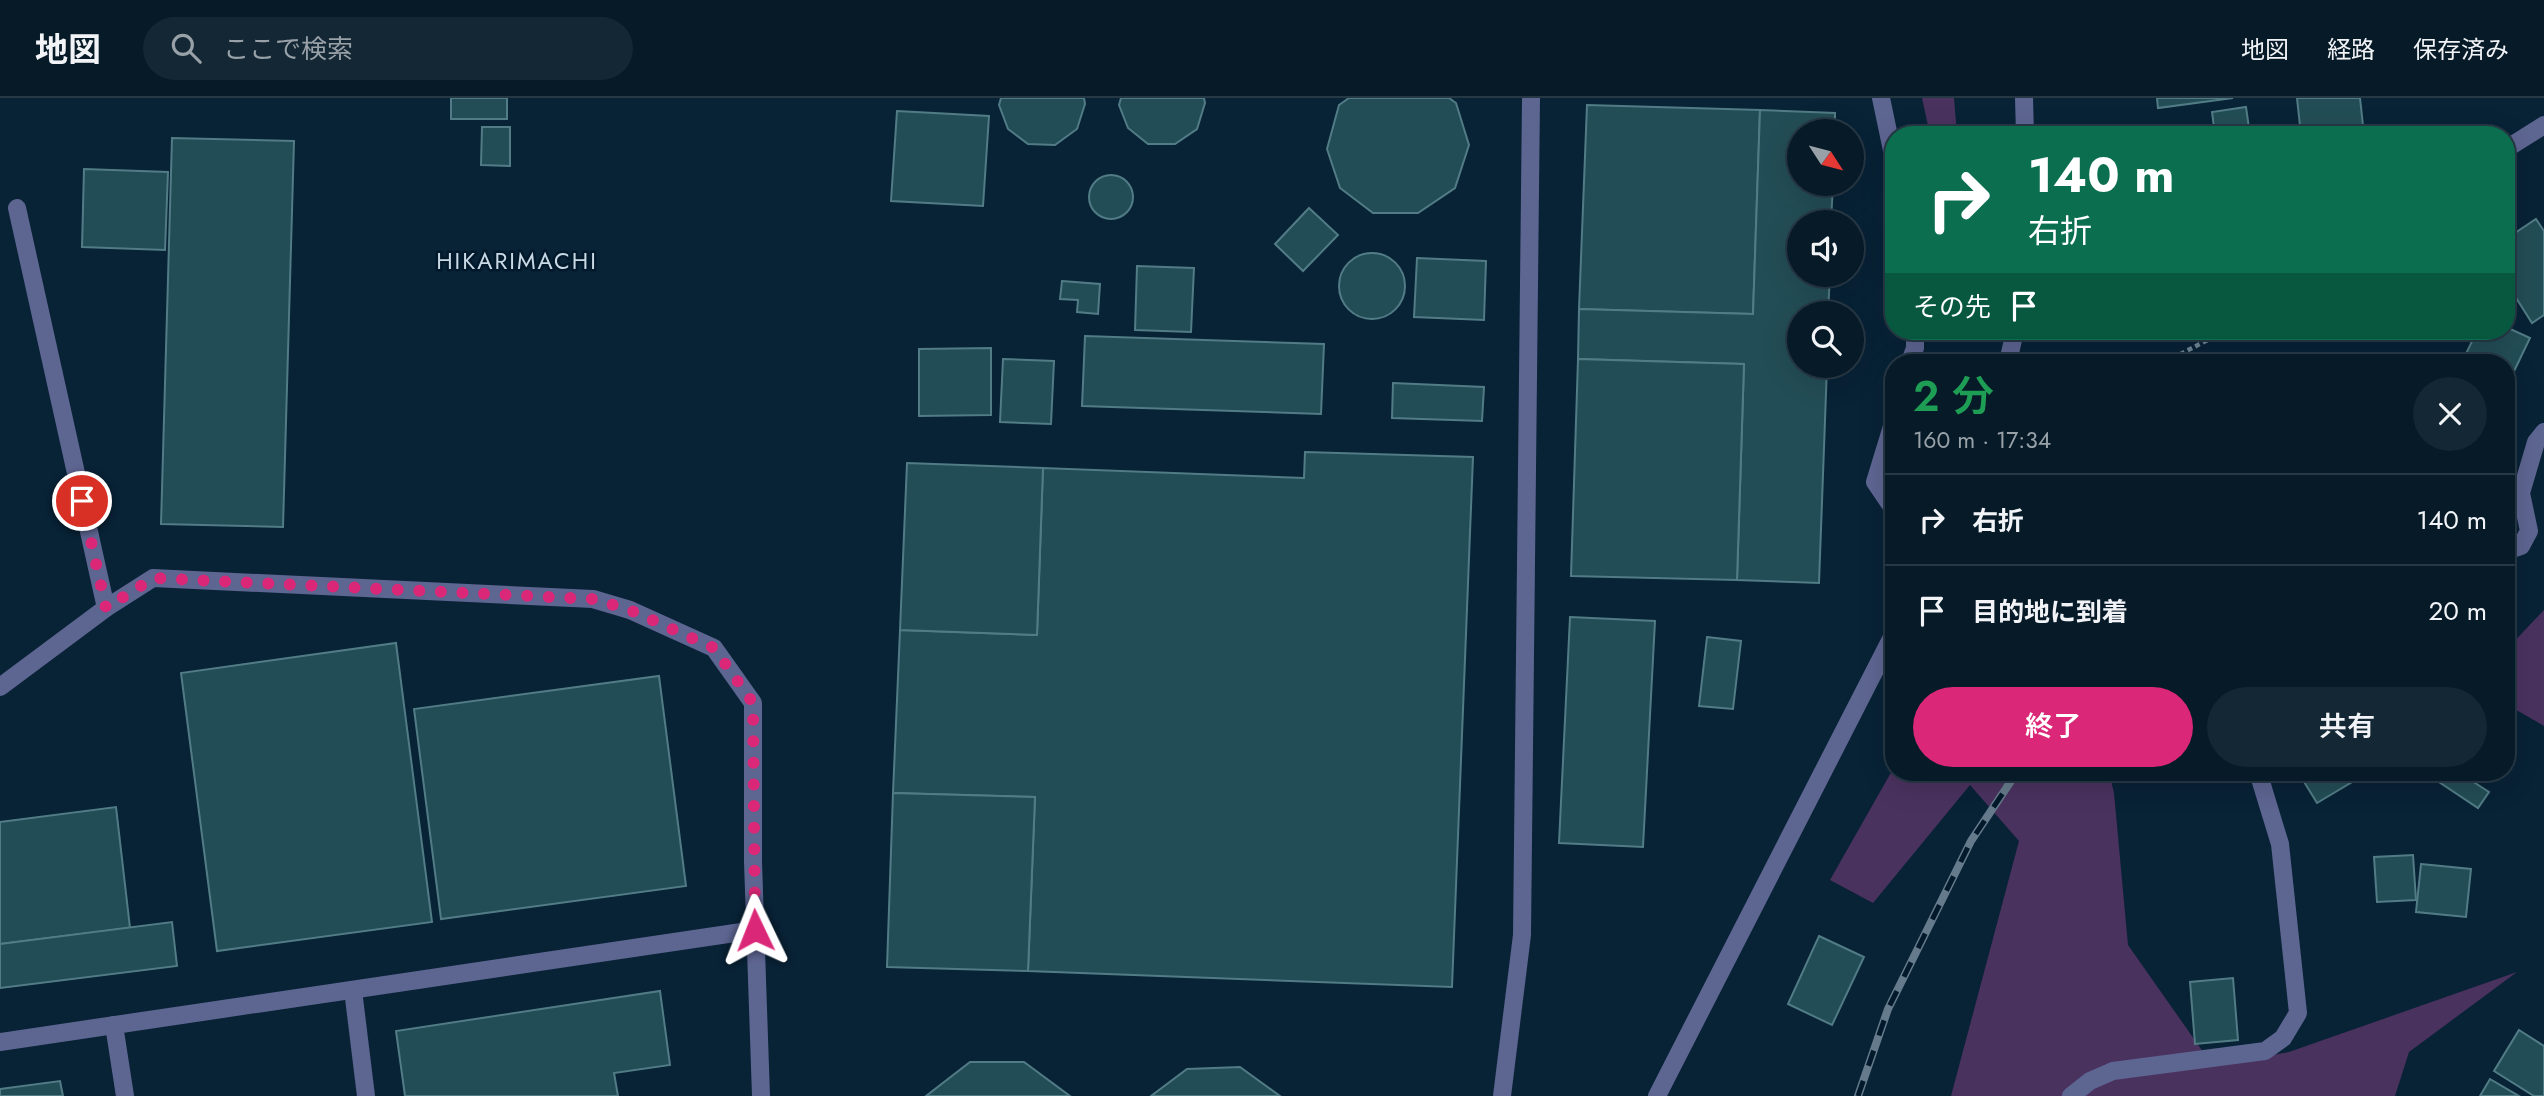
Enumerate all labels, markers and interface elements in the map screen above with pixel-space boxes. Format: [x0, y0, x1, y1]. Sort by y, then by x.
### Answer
search box [143, 17, 633, 80]
text: 地図 [35, 26, 101, 73]
icon: search [167, 29, 205, 67]
text: ここで検索 [223, 30, 353, 68]
text: 地図 [2241, 32, 2289, 67]
text: 経路 [2327, 32, 2375, 67]
text: 保存済み [2413, 32, 2509, 67]
north arrow [1787, 119, 1864, 196]
map controls [1787, 119, 1864, 378]
text: 140 m [2028, 140, 2174, 210]
icon: right [1913, 154, 2004, 245]
text: 右折 [2028, 208, 2092, 254]
button: sound [1787, 210, 1864, 287]
district label: HIKARIMACHI [436, 244, 598, 278]
icon: arrive [2005, 287, 2043, 325]
text: その先 [1913, 288, 1991, 326]
button: search [1787, 301, 1864, 378]
text: 2 分 [1913, 366, 1994, 427]
button: close [2413, 377, 2487, 451]
text: 160 m · 17:34 [1913, 423, 2051, 457]
pin [52, 471, 112, 531]
icon: arrive [63, 482, 101, 520]
icon: right [1913, 501, 1951, 539]
text: 140 m [2416, 501, 2487, 539]
text: 右折 [1972, 502, 2024, 540]
icon: arrive [1913, 592, 1951, 630]
text: 20 m [2429, 592, 2487, 630]
text: 目的地に到着 [1972, 593, 2128, 631]
button: 終了 [1913, 687, 2193, 767]
button: 共有 [2207, 687, 2487, 767]
position arrow [718, 893, 792, 967]

